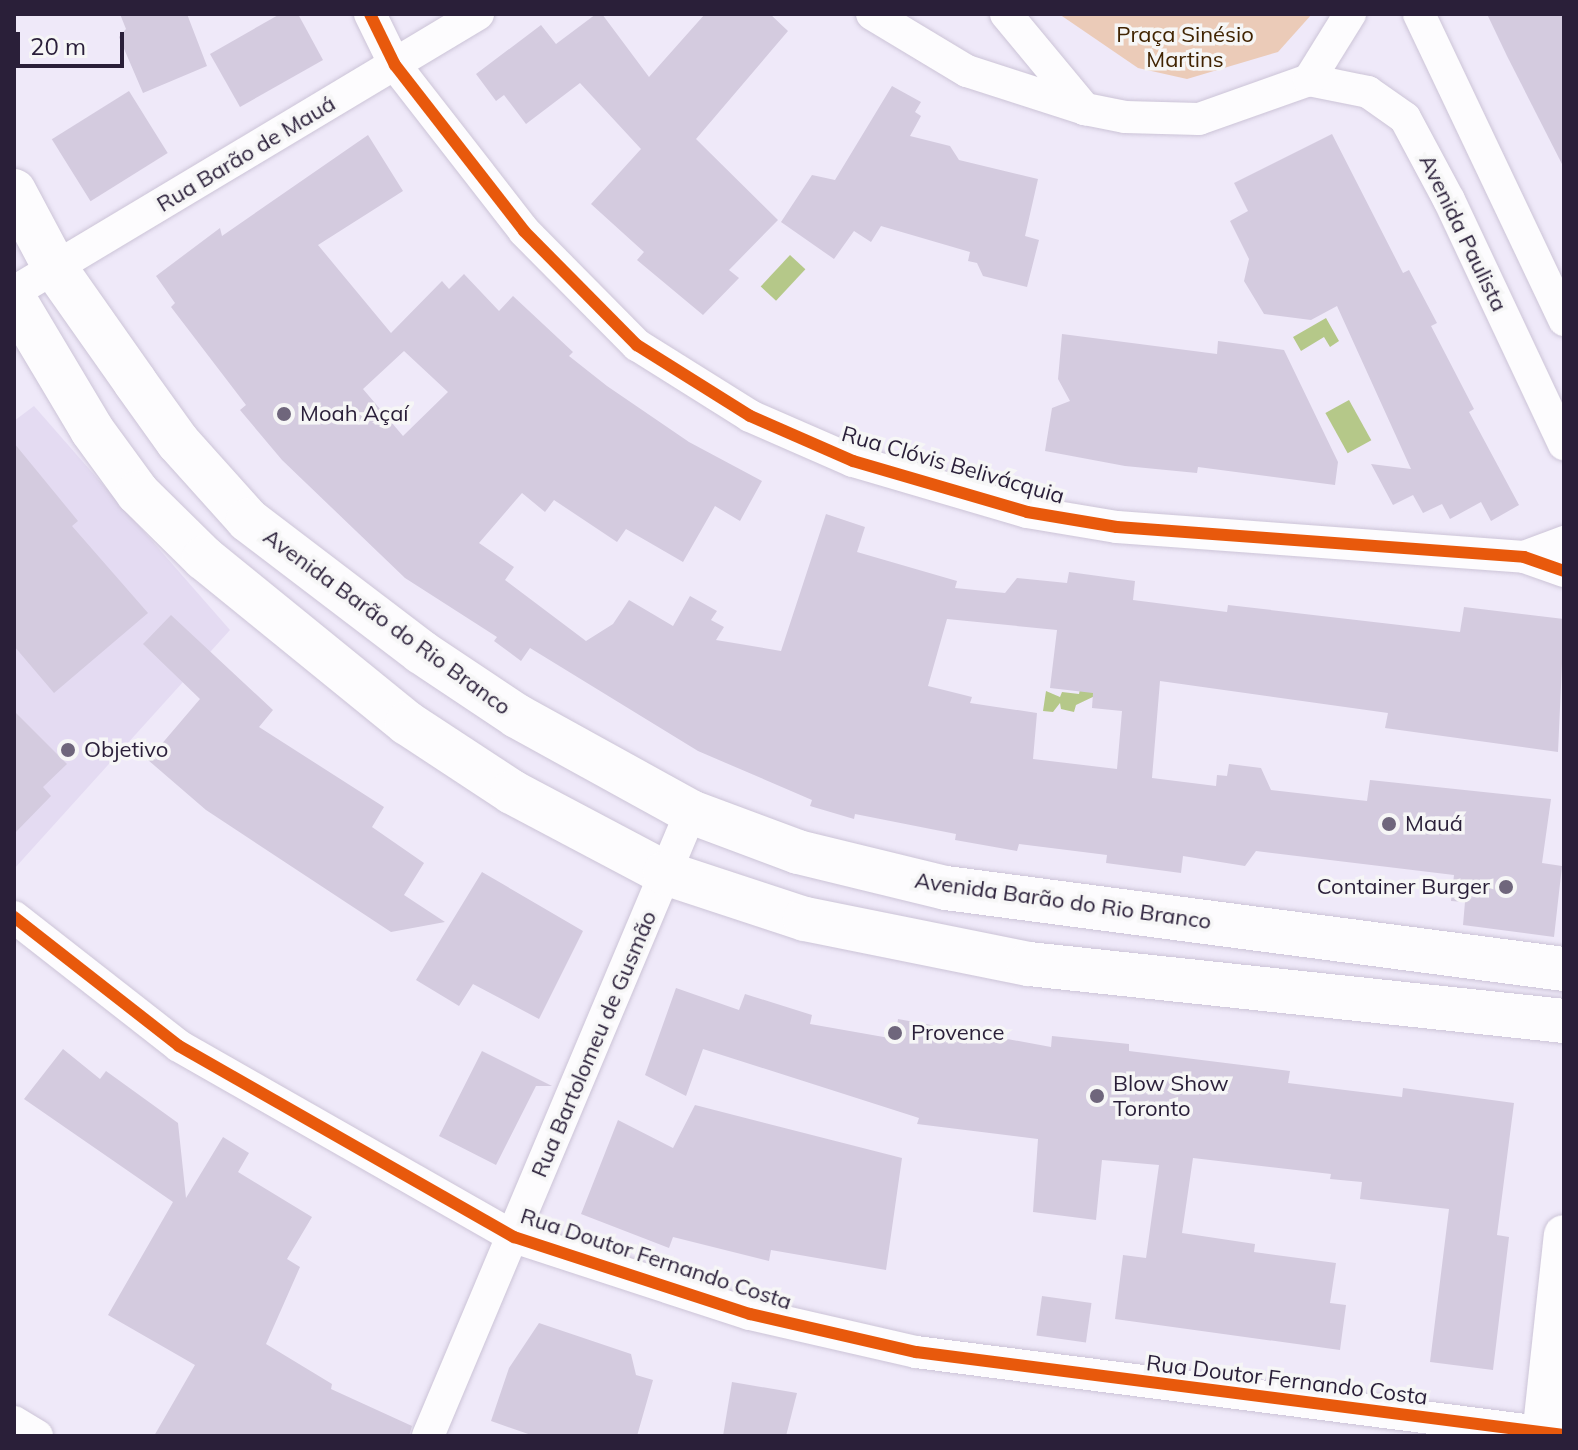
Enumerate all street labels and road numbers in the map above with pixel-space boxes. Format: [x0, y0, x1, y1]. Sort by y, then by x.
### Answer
street label: Rua Barão de Mauá [152, 90, 340, 218]
street label: Avenida Paulista [1414, 150, 1512, 316]
street label: Rua Clóvis Belivácquia [839, 421, 1067, 509]
street label: Avenida Barão do Rio Branco [258, 523, 516, 721]
street label: Avenida Barão do Rio Branco [913, 867, 1213, 935]
street label: Rua Bartolomeu de Gusmão [526, 907, 662, 1181]
street label: Rua Doutor Fernando Costa [517, 1203, 795, 1315]
street label: Rua Doutor Fernando Costa [1145, 1350, 1429, 1410]

